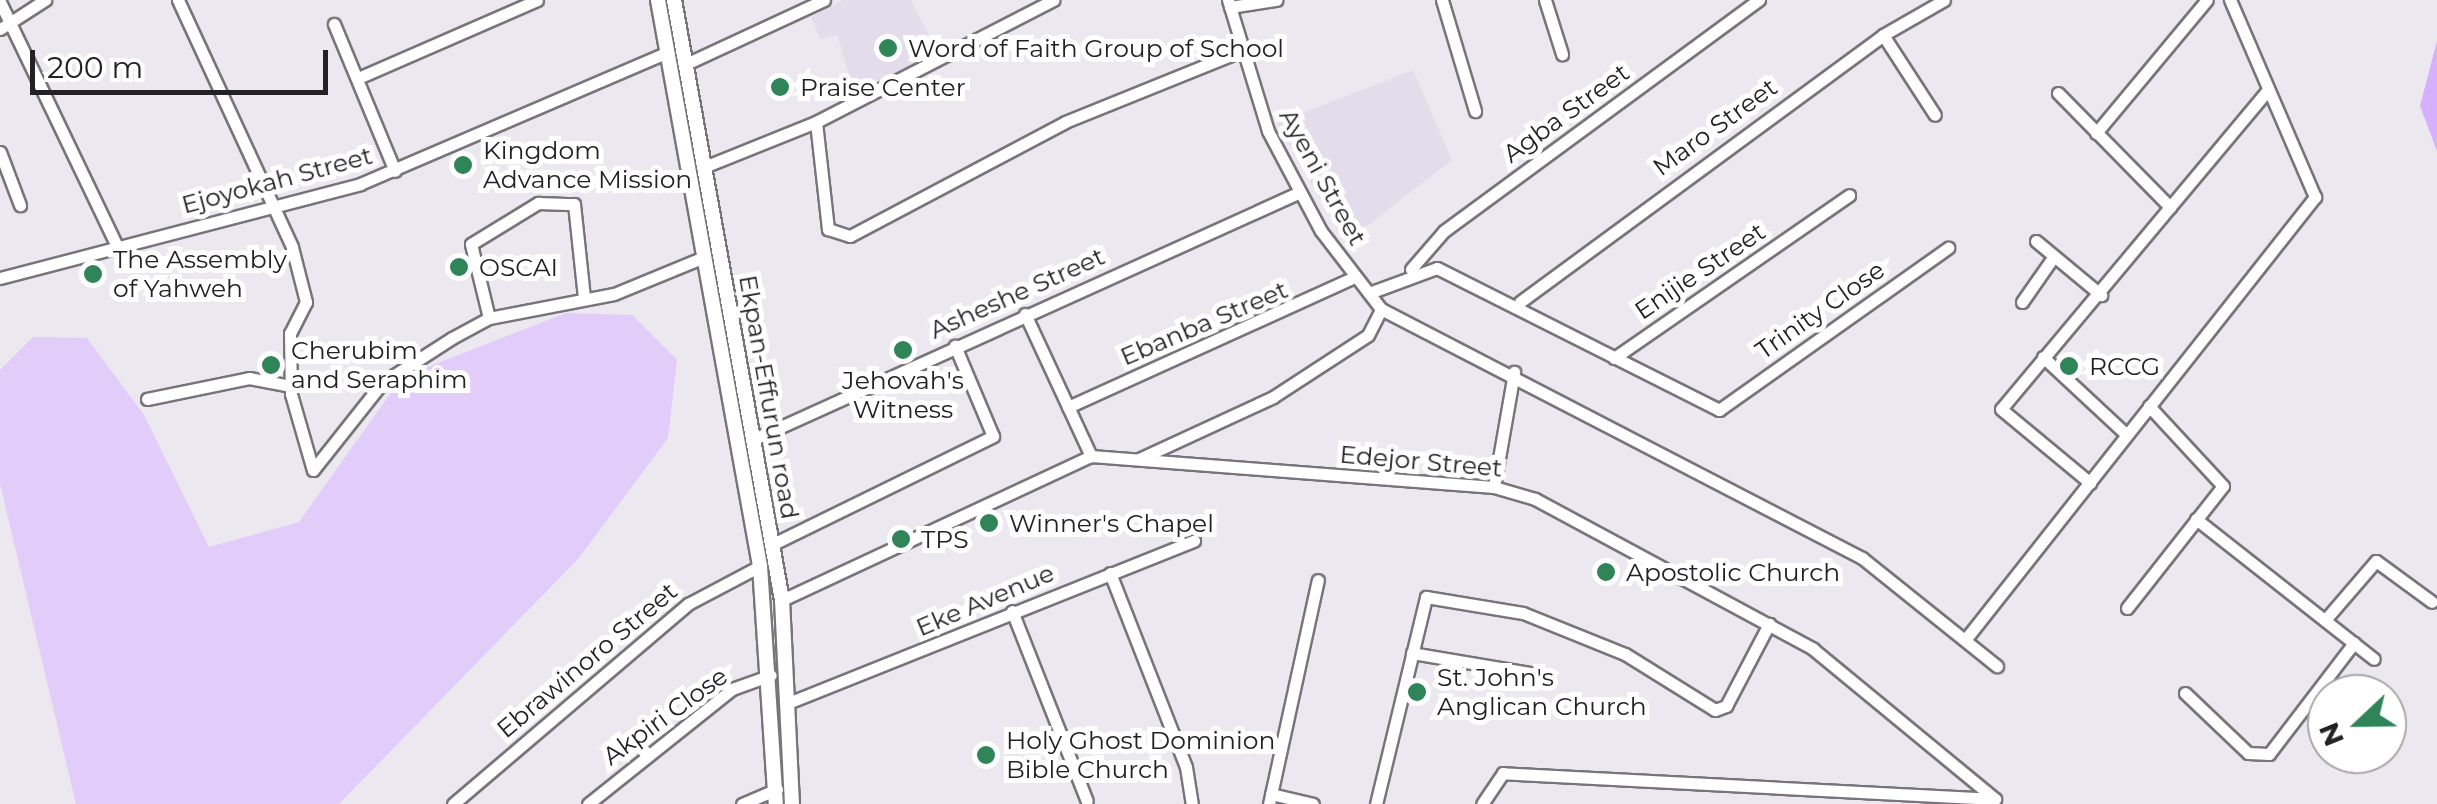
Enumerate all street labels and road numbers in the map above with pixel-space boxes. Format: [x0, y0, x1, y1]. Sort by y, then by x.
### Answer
street label: Agba Street [1497, 57, 1635, 169]
street label: Maro Street [1647, 72, 1783, 182]
street label: Ayeni Street [1273, 104, 1373, 250]
street label: Ejoyokah Street [178, 140, 376, 220]
street label: Enijie Street [1629, 216, 1771, 326]
street label: Asheshe Street [925, 241, 1109, 345]
street label: Trinity Close [1750, 254, 1890, 366]
street label: Ekpan-Effurun road [733, 273, 805, 521]
street label: Ebanba Street [1116, 274, 1292, 372]
street label: Edejor Street [1338, 439, 1504, 483]
street label: Eke Avenue [911, 557, 1059, 643]
street label: Ebrawinoro Street [491, 576, 683, 744]
street label: Akpiri Close [597, 661, 733, 771]

